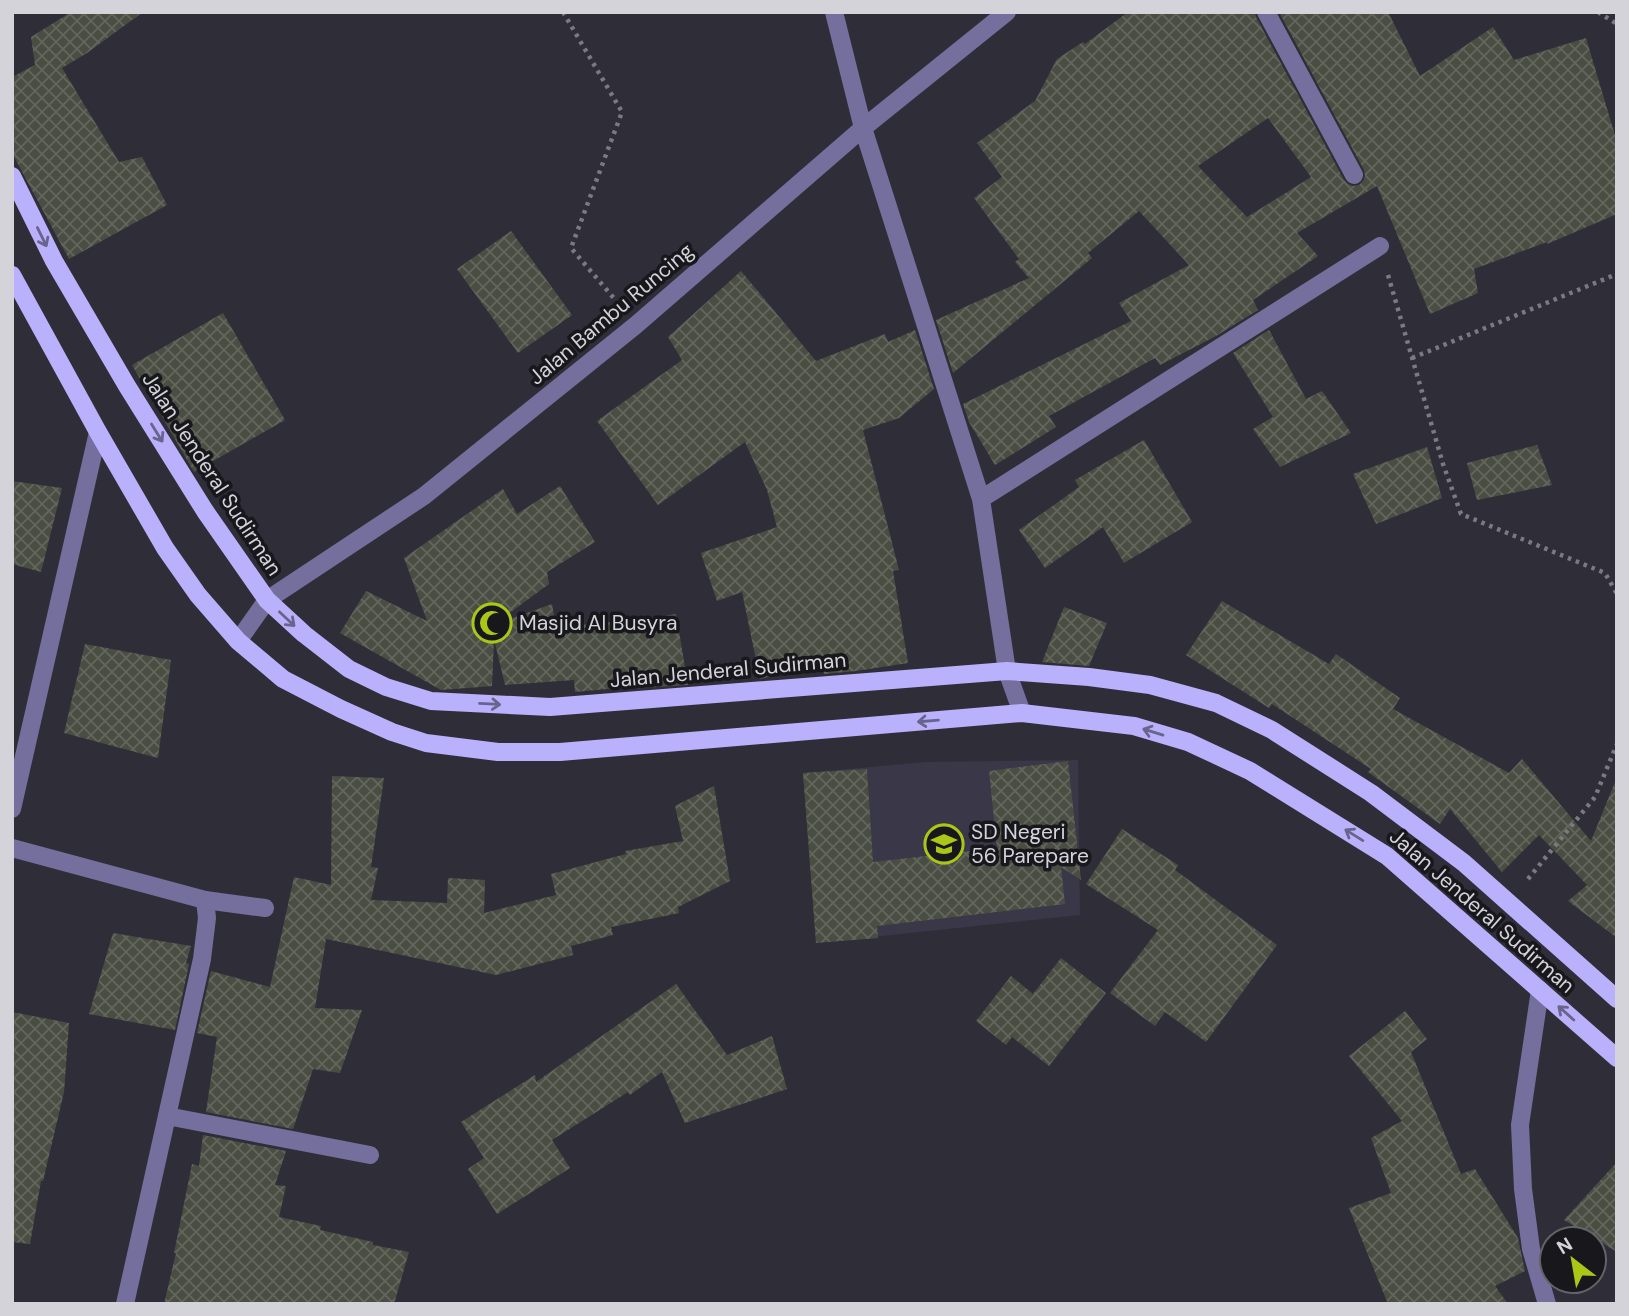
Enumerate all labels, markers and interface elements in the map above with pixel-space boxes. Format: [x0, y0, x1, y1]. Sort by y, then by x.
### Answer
one-way arrow [36, 226, 49, 247]
street label: Jalan Bambu Runcing [523, 237, 699, 391]
street label: Jalan Jenderal Sudirman [136, 367, 288, 581]
one-way arrow [150, 423, 164, 443]
mosque icon: Masjid Al Busyra [471, 602, 513, 644]
place label: Masjid Al Busyra [519, 609, 677, 637]
one-way arrow [278, 610, 295, 627]
street label: Jalan Jenderal Sudirman [609, 646, 847, 694]
one-way arrow [479, 698, 501, 711]
one-way arrow [917, 715, 939, 728]
one-way arrow [1142, 724, 1164, 737]
place label: SD Negeri 56 Parepare [971, 818, 1089, 870]
school or university icon: SD Negeri 56 Parepare [923, 823, 965, 865]
street label: Jalan Jenderal Sudirman [1383, 823, 1581, 999]
one-way arrow [1345, 828, 1365, 842]
one-way arrow [1557, 1005, 1575, 1021]
north arrow [1538, 1225, 1608, 1295]
text: N [1552, 1232, 1577, 1260]

